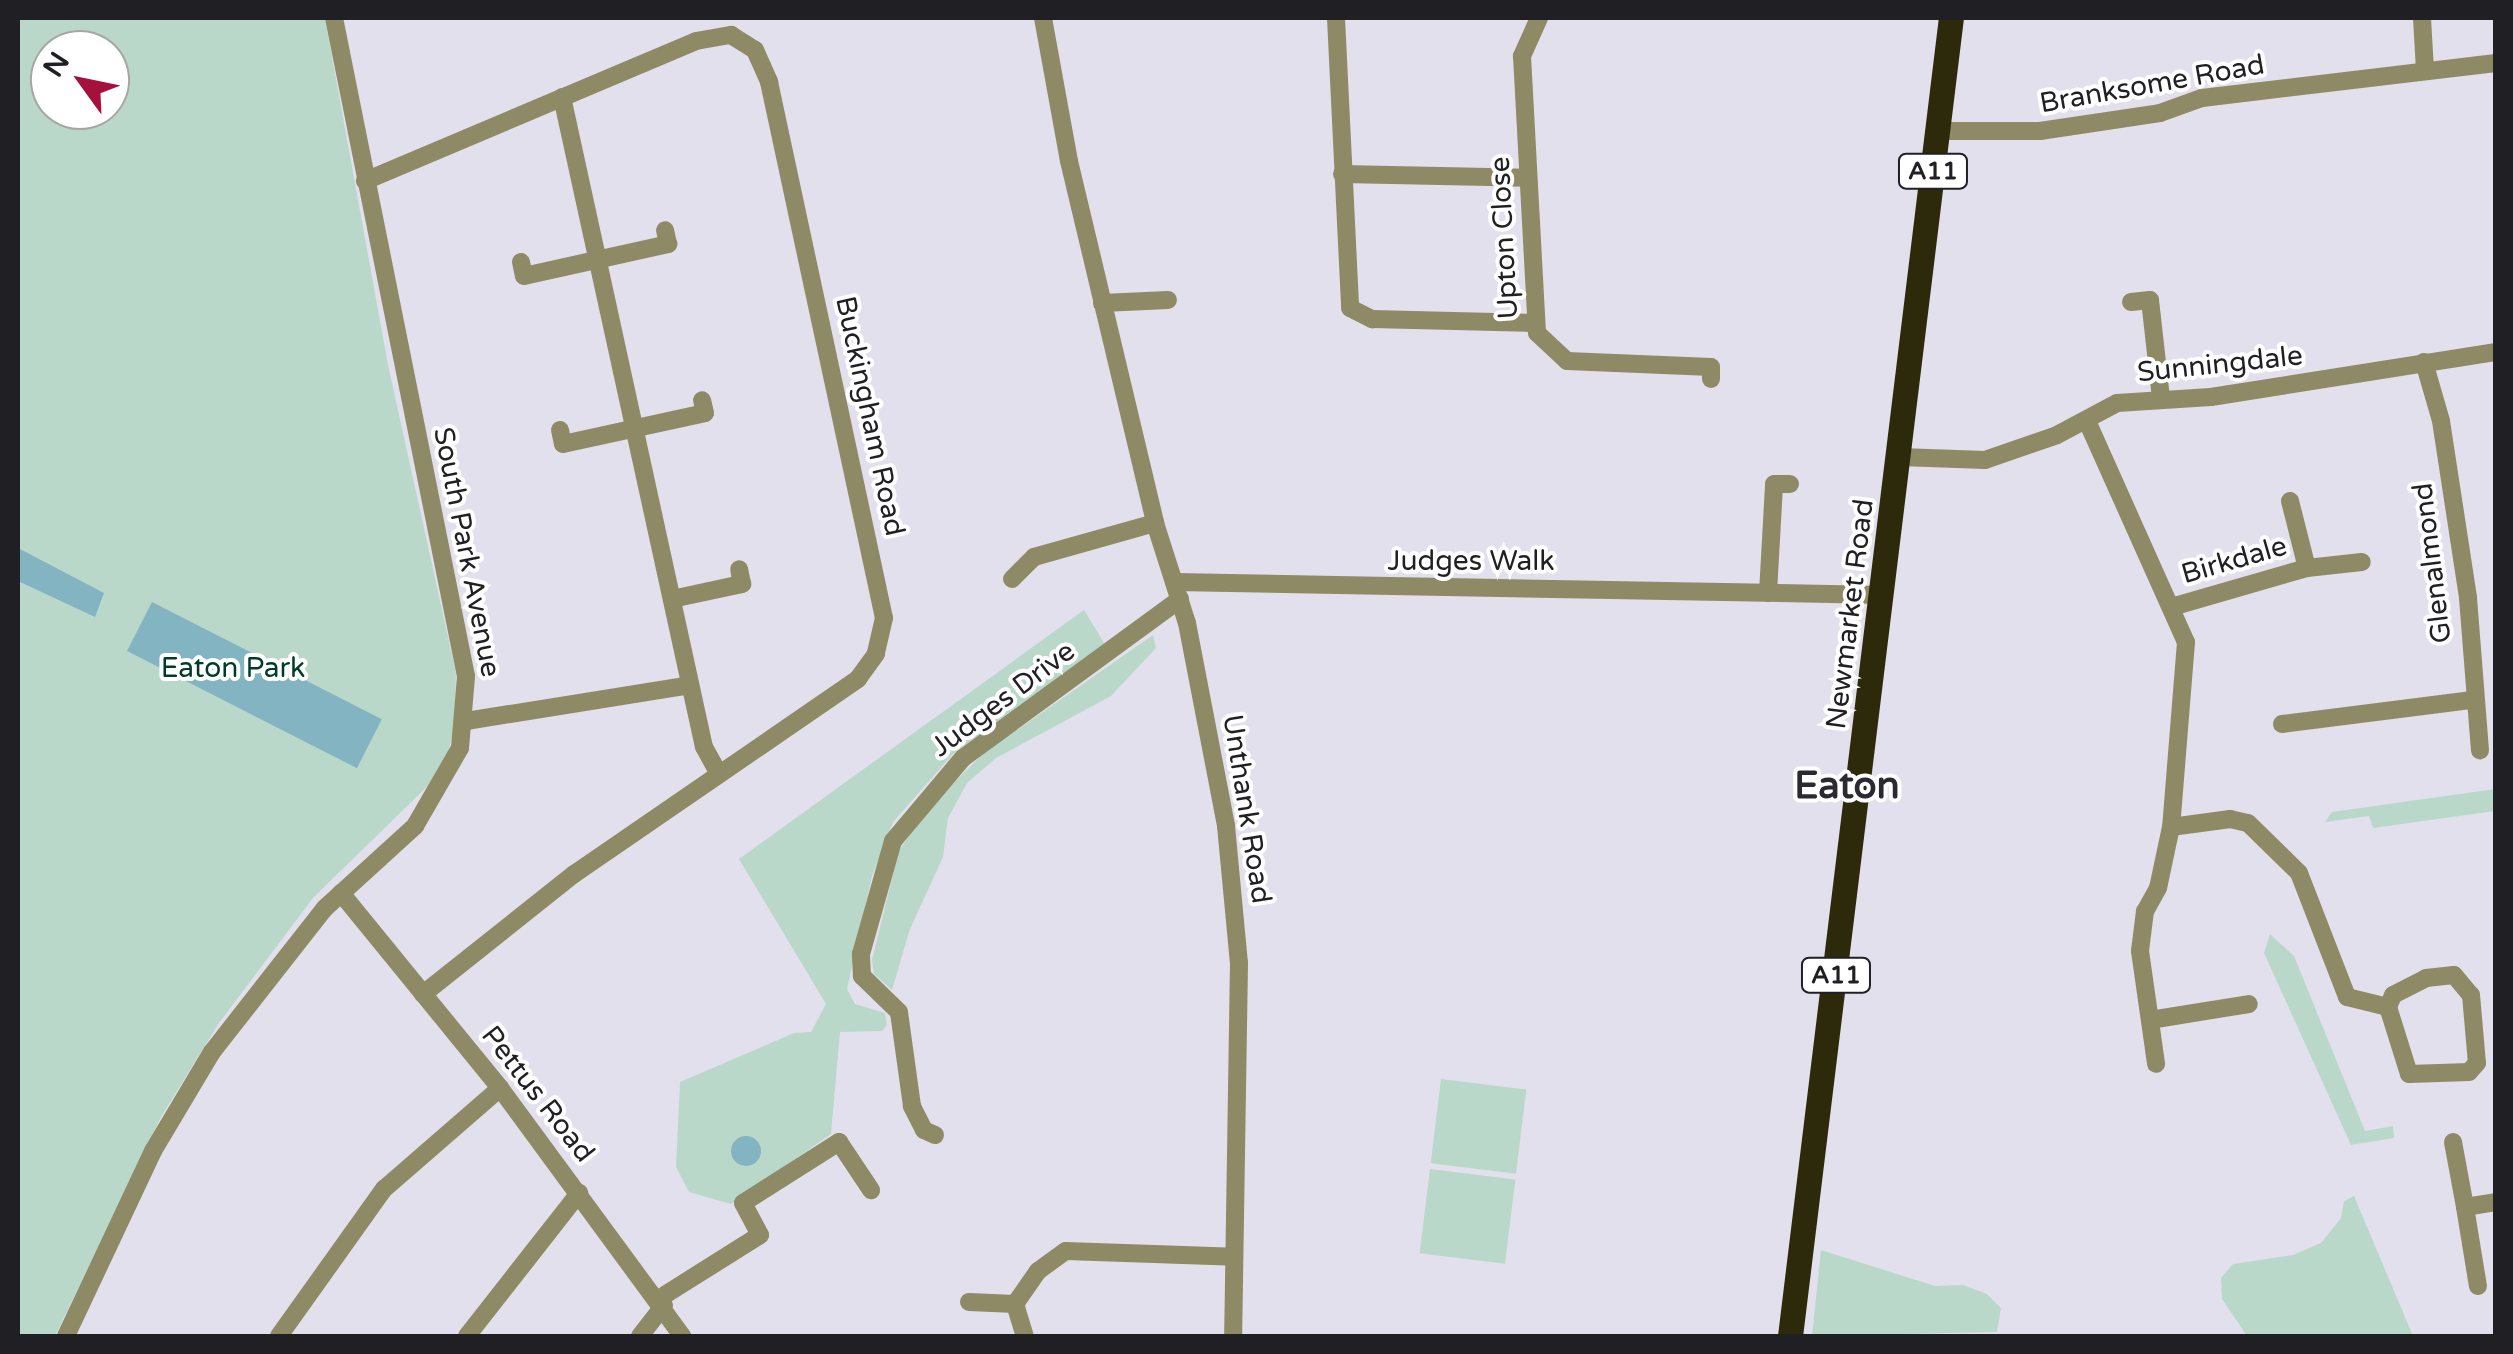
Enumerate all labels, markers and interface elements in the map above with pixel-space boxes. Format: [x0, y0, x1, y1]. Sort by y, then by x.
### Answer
north arrow [30, 30, 130, 130]
text: N [36, 46, 77, 83]
street label: Branksome Road [2037, 48, 2267, 120]
road number: A11 [1896, 151, 1970, 191]
street label: Upton Close [1483, 156, 1525, 320]
street label: Buckingham Road [828, 293, 912, 539]
street label: Sunningdale [2136, 339, 2304, 389]
street label: South Park Avenue [426, 424, 508, 680]
street label: Glenalmond [2406, 481, 2458, 645]
street label: Newmarket Road [1819, 497, 1881, 731]
street label: Birkdale [2177, 529, 2291, 591]
street label: Judges Walk [1387, 544, 1555, 578]
street label: Judges Drive [925, 634, 1081, 764]
park label: Eaton Park [161, 651, 305, 685]
street label: Unthank Road [1215, 712, 1279, 906]
district label: Eaton [1794, 764, 1900, 810]
road number: A11 [1798, 955, 1874, 995]
street label: Pettus Road [474, 1019, 602, 1169]

